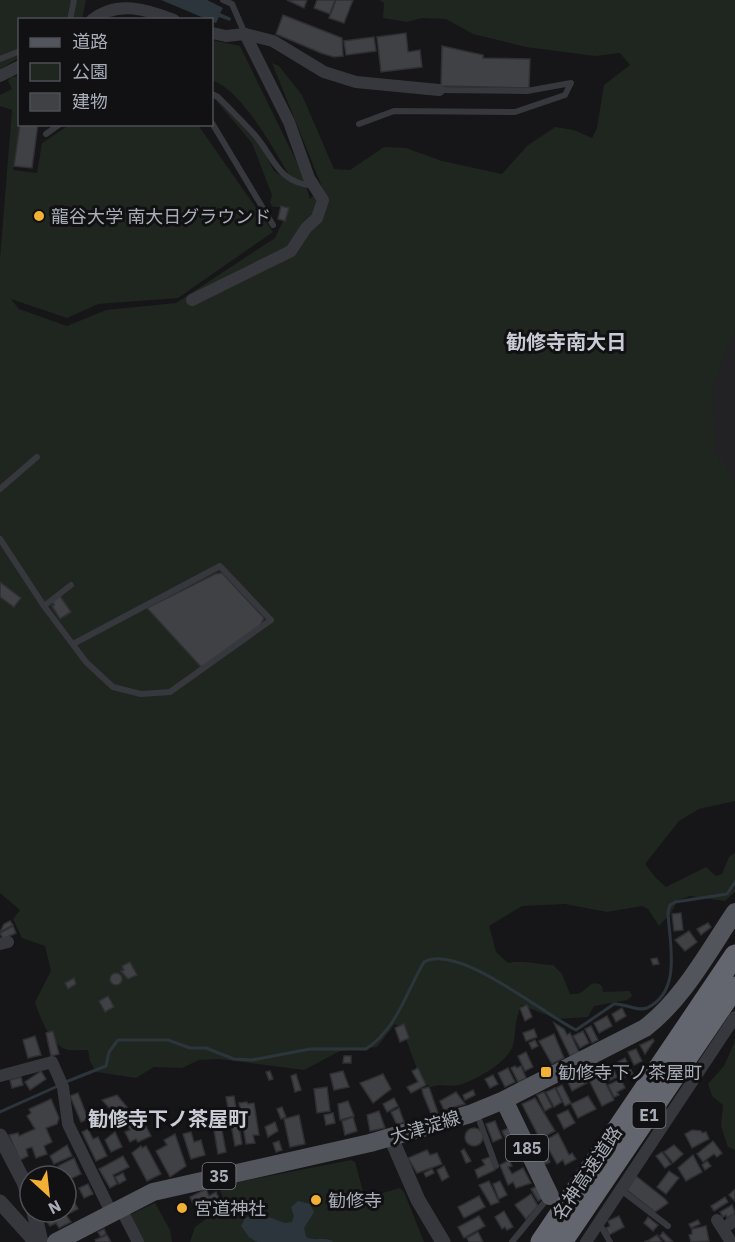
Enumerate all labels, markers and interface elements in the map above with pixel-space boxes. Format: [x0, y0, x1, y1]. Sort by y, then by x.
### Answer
legend [18, 18, 213, 126]
text: 道路 [72, 30, 108, 53]
text: 公園 [72, 60, 108, 83]
text: 建物 [72, 90, 108, 113]
place label: 龍谷大学 南大日グラウンド [51, 205, 271, 228]
marker: 龍谷大学 南大日グラウンド [32, 209, 46, 223]
district label: 勧修寺南大日 [506, 328, 626, 355]
place label: 勧修寺下ノ茶屋町 [558, 1061, 702, 1084]
marker: 勧修寺下ノ茶屋町 [539, 1065, 553, 1079]
road number: E1 [632, 1102, 666, 1128]
district label: 勧修寺下ノ茶屋町 [88, 1105, 248, 1132]
street label: 大津淀線 [387, 1105, 463, 1149]
street label: 名神高速道路 [547, 1122, 627, 1224]
road number: 185 [506, 1135, 548, 1161]
road number: 35 [202, 1163, 236, 1189]
north arrow [18, 1164, 78, 1224]
place label: 勧修寺 [328, 1189, 382, 1212]
marker: 勧修寺 [309, 1193, 323, 1207]
text: N [45, 1196, 65, 1219]
place label: 宮道神社 [194, 1197, 266, 1220]
marker: 宮道神社 [175, 1201, 189, 1215]

